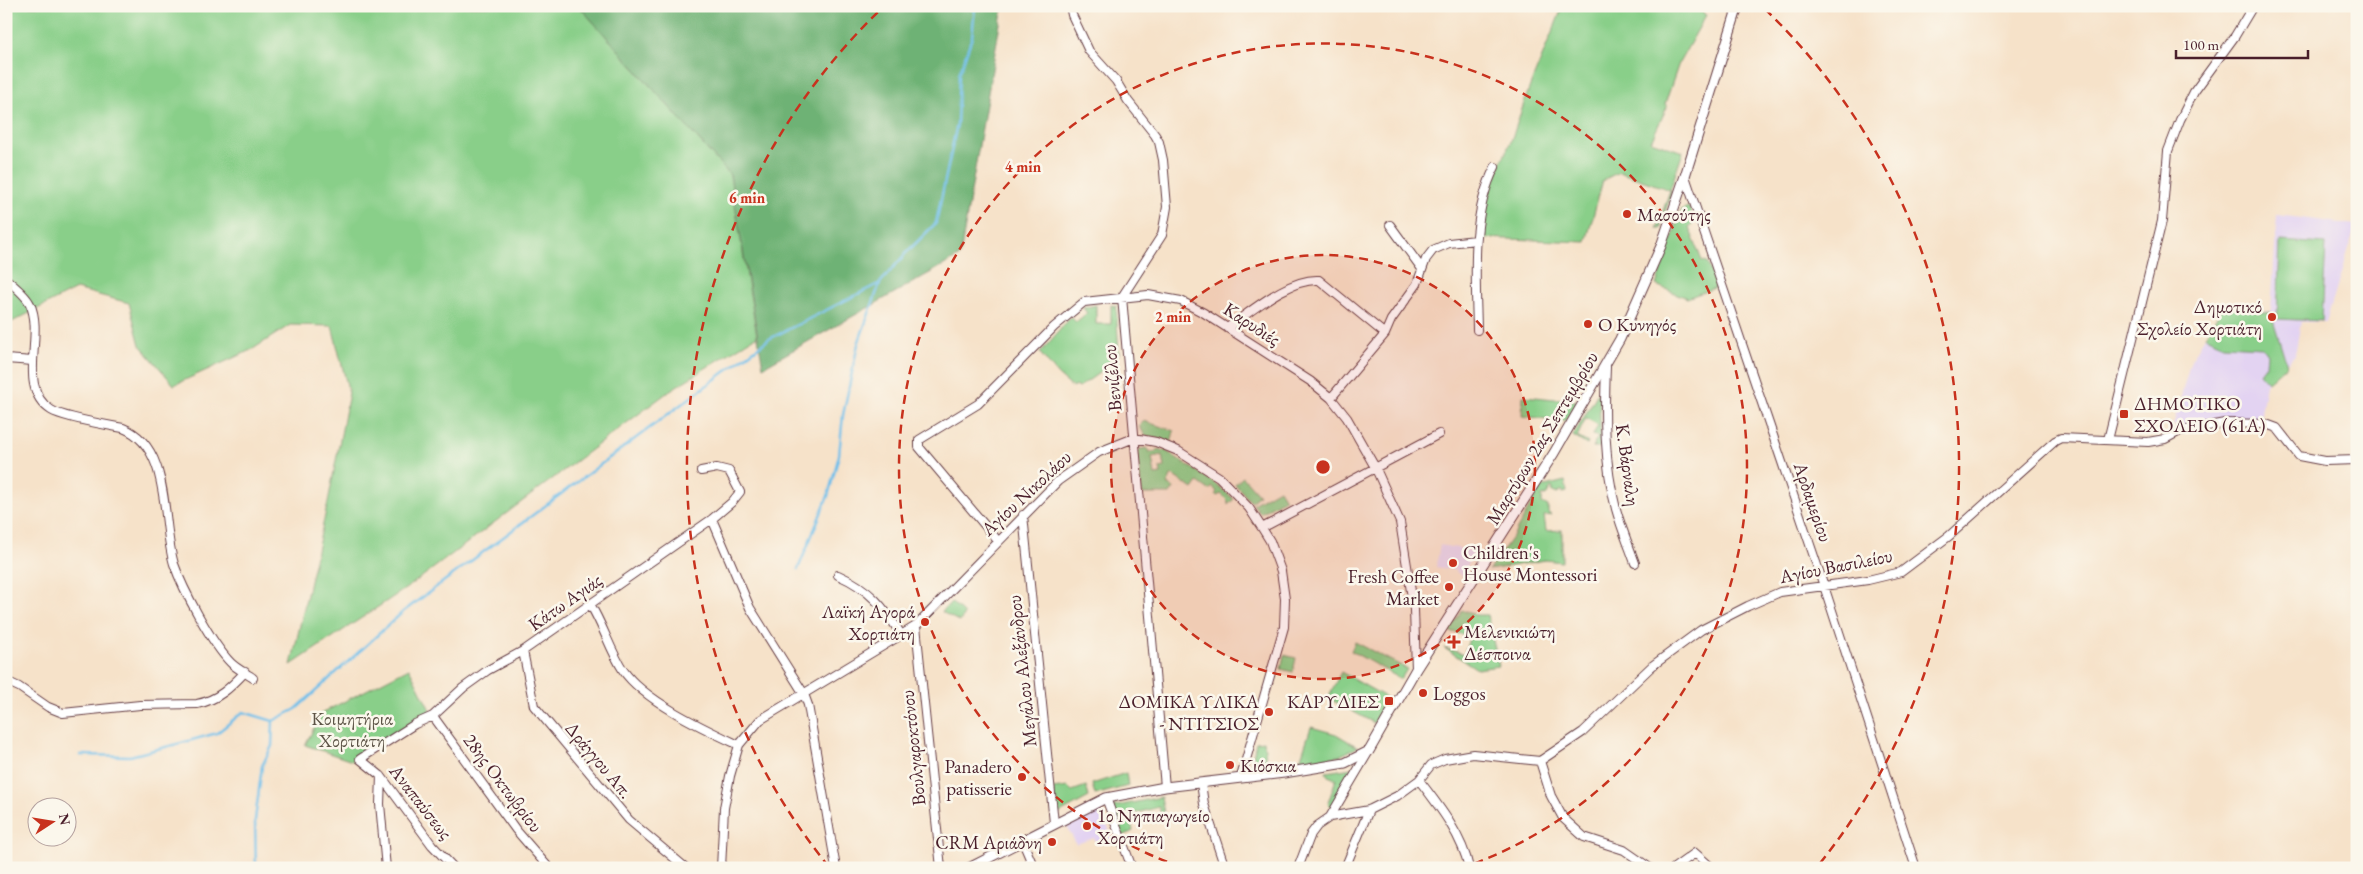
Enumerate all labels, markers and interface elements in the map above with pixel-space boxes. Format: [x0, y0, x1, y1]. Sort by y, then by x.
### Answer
scale bar [2176, 28, 2308, 60]
text: 100 m [2183, 35, 2220, 54]
text: 4 min [1005, 157, 1042, 176]
text: 6 min [729, 188, 766, 207]
place label: Μασούτης [1637, 202, 1711, 227]
marker: Μασούτης [1621, 208, 1633, 220]
place label: Δημοτικό Σχολείο Χορτιάτη [2137, 294, 2262, 341]
street label: Καρυδιές [1219, 296, 1285, 352]
text: 2 min [1155, 307, 1192, 326]
marker: Δημοτικό Σχολείο Χορτιάτη [2266, 311, 2278, 323]
place label: Ο Κυνηγός [1598, 312, 1676, 337]
marker: Ο Κυνηγός [1582, 318, 1594, 330]
street label: Βενιζέλου [1097, 343, 1127, 413]
street label: Μαρτύρων 2ας Σεπτεμβρίου [1480, 347, 1604, 529]
place label: ΔΗΜΟΤΙΚΟ ΣΧΟΛΕΙΟ (61Α) [2134, 391, 2265, 438]
marker: ΔΗΜΟΤΙΚΟ ΣΧΟΛΕΙΟ (61Α) [2118, 408, 2130, 420]
street label: Κ. Βάρναλη [1610, 422, 1646, 508]
street label: Αγίου Νικολάου [975, 445, 1077, 542]
centre of rings [1314, 458, 1332, 476]
street label: Αρδαμερίου [1787, 458, 1838, 545]
place label: Children's House Montessori [1463, 540, 1598, 587]
street label: Αγίου Βασιλείου [1776, 543, 1895, 589]
marker: Children's House Montessori [1447, 557, 1459, 569]
place label: Fresh Coffee Market [1348, 564, 1439, 611]
street label: Κάτω Αγιάς [523, 567, 607, 637]
marker: Fresh Coffee Market [1443, 581, 1455, 593]
street label: Μεγάλου Αλεξάνδρου [1002, 594, 1042, 748]
place label: Λαϊκή Αγορά Χορτιάτη [821, 599, 915, 646]
marker: Λαϊκή Αγορά Χορτιάτη [919, 616, 931, 628]
place label: Μελενικιώτη Δέσποινα [1464, 619, 1556, 666]
marker: Μελενικιώτη Δέσποινα [1448, 636, 1460, 648]
place label: Loggos [1433, 681, 1486, 706]
marker: Loggos [1417, 687, 1429, 699]
street label: Βουλγαροκτόνου [894, 689, 932, 807]
place label: ΔΟΜΙΚΑ ΥΛΙΚΑ - ΝΤΙΤΣΙΟΣ [1118, 689, 1260, 736]
place label: ΚΑΡΥΔΙΕΣ [1287, 689, 1380, 714]
marker: ΚΑΡΥΔΙΕΣ [1383, 695, 1395, 707]
park label: Κοιμητήρια Χορτιάτη [311, 706, 393, 753]
marker: ΔΟΜΙΚΑ ΥΛΙΚΑ - ΝΤΙΤΣΙΟΣ [1263, 706, 1275, 718]
street label: Δράγγου Απ. [560, 716, 638, 804]
street label: 28ης Οκτωβρίου [458, 729, 548, 837]
place label: Κιόσκια [1240, 753, 1297, 778]
place label: Panadero patisserie [944, 754, 1012, 801]
street label: Αναπαύσεως [383, 759, 458, 845]
marker: Κιόσκια [1224, 759, 1236, 771]
marker: Panadero patisserie [1016, 771, 1028, 783]
north arrow [28, 796, 78, 846]
place label: 1ο Νηπιαγωγείο Χορτιάτη [1096, 803, 1210, 850]
text: N [55, 812, 75, 827]
marker: 1ο Νηπιαγωγείο Χορτιάτη [1081, 820, 1093, 832]
place label: CRM Αριάδνη [935, 830, 1042, 855]
marker: CRM Αριάδνη [1046, 836, 1058, 848]

